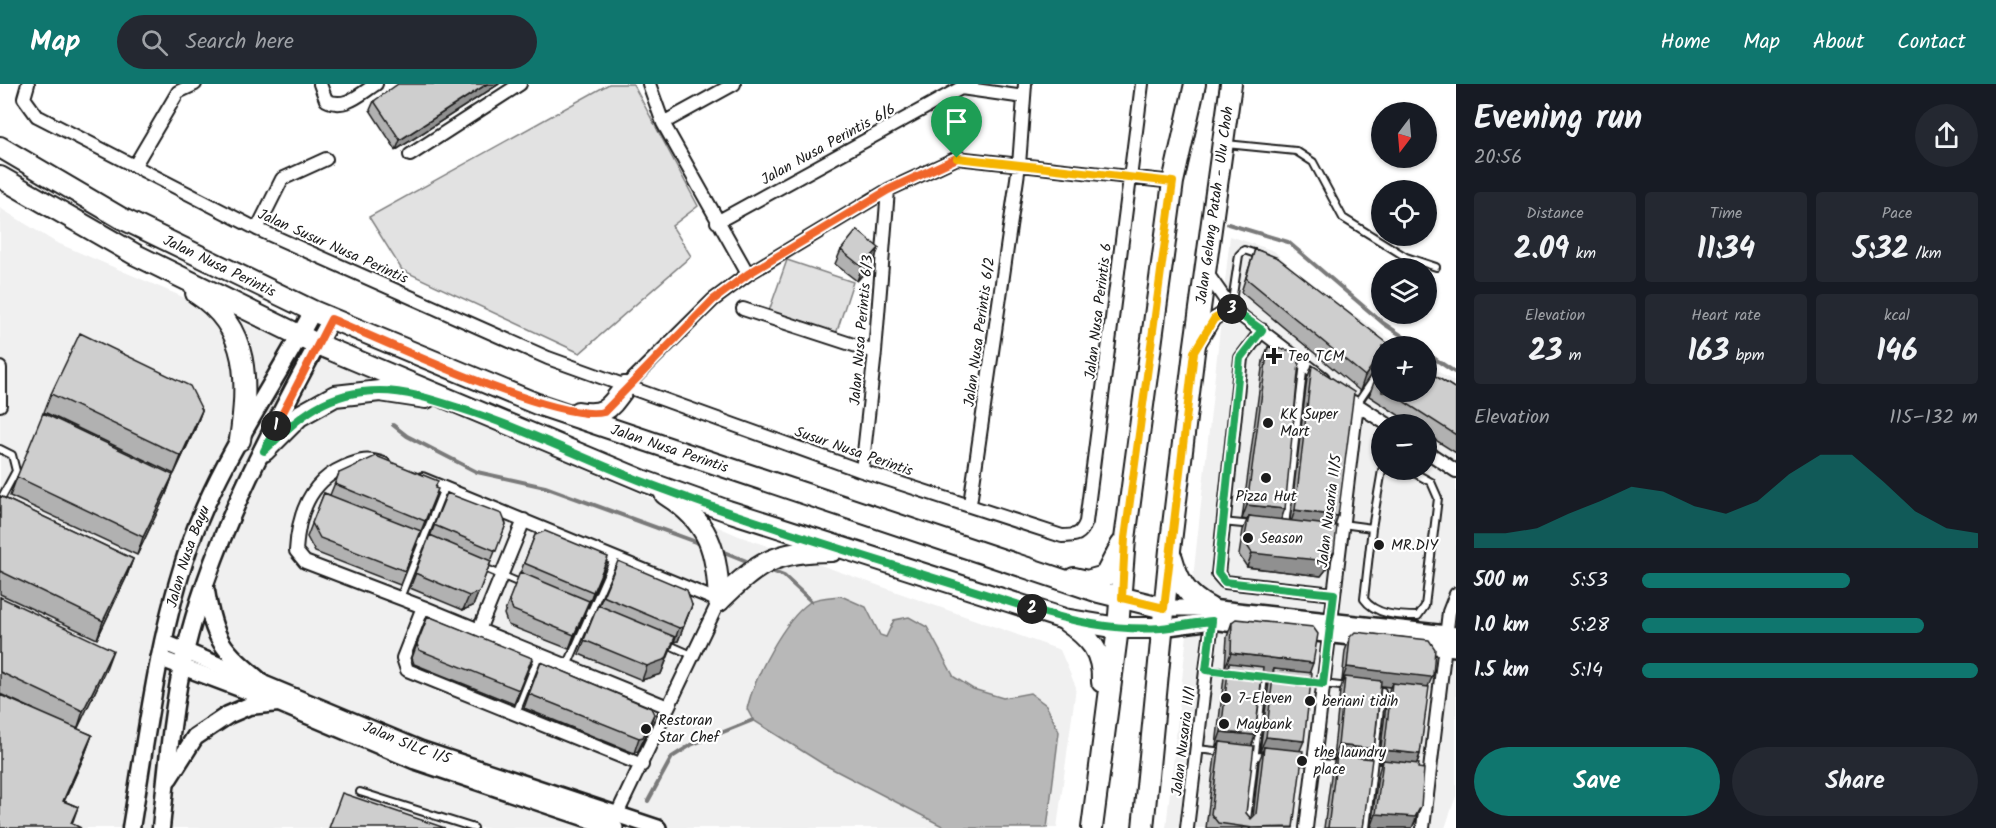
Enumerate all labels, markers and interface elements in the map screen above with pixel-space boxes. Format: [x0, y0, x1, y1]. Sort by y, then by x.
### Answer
search box [117, 15, 537, 69]
text: Map [30, 20, 81, 65]
text: Search here [186, 25, 294, 60]
icon: search [138, 26, 171, 59]
text: Home [1661, 26, 1710, 59]
text: Map [1743, 26, 1780, 59]
text: About [1813, 26, 1864, 59]
text: Contact [1897, 26, 1966, 59]
text: Evening run [1474, 93, 1642, 146]
pin [931, 96, 982, 158]
street label: Jalan Nusa Perintis 6/6 [757, 98, 900, 192]
north arrow [1371, 102, 1437, 168]
map controls [1371, 102, 1437, 480]
button: share [1915, 104, 1978, 167]
icon: arrive [940, 105, 973, 138]
street label: Jalan Gelang Patah - Ulu Choh [1190, 105, 1241, 306]
text: 20:56 [1474, 142, 1522, 174]
button: locate [1371, 180, 1437, 246]
text: Distance [1526, 201, 1584, 226]
text: Time [1710, 201, 1742, 226]
text: Pace [1882, 201, 1912, 226]
street label: Jalan Susur Nusa Perintis [253, 203, 412, 291]
text: 2.09 [1514, 226, 1569, 274]
text: 11:34 [1697, 226, 1755, 274]
text: 5:32 [1853, 226, 1909, 274]
street label: Jalan Nusa Perintis [159, 229, 280, 305]
text: km [1569, 241, 1596, 266]
text: /km [1909, 241, 1941, 266]
street label: Jalan Nusa Perintis 6 [1079, 242, 1119, 381]
street label: Jalan Nusa Perintis 6/3 [843, 253, 881, 406]
street label: Jalan Nusa Perintis 6/2 [958, 256, 1002, 409]
button: layers [1371, 258, 1437, 324]
pin: 3 [1217, 294, 1247, 324]
text: 3 [1228, 296, 1236, 321]
text: Elevation [1525, 303, 1585, 328]
text: Heart rate [1691, 303, 1761, 328]
text: kcal [1884, 303, 1910, 328]
text: 23 [1528, 328, 1562, 376]
text: 163 [1688, 328, 1729, 376]
text: 146 [1876, 328, 1918, 376]
button: + [1371, 336, 1437, 402]
text: m [1562, 343, 1582, 368]
text: bpm [1729, 343, 1764, 368]
place label: Teo TCM [1288, 345, 1345, 369]
marker: Teo TCM [1265, 347, 1283, 365]
text: Elevation [1474, 402, 1550, 434]
text: 115–132 m [1889, 402, 1978, 434]
place label: KK Super Mart [1280, 403, 1339, 444]
pin: 1 [261, 411, 291, 441]
text: 1 [274, 413, 278, 438]
button: − [1371, 414, 1437, 480]
marker: KK Super Mart [1261, 416, 1275, 430]
street label: Jalan Nusa Perintis [607, 418, 732, 480]
street label: Susur Nusa Perintis [791, 420, 917, 484]
street label: Jalan Nusaria 11/5 [1311, 452, 1349, 569]
marker: Pizza Hut [1259, 471, 1273, 485]
place label: Pizza Hut [1235, 485, 1297, 509]
street label: Jalan Nusa Bayu [161, 502, 217, 610]
place label: Season [1260, 527, 1303, 551]
marker: Season [1241, 531, 1255, 545]
place label: MR.DIY [1391, 534, 1439, 558]
marker: MR.DIY [1372, 538, 1386, 552]
text: 500 m [1474, 565, 1529, 597]
text: 5:53 [1570, 565, 1608, 597]
pin: 2 [1017, 594, 1047, 624]
text: 2 [1027, 596, 1037, 621]
text: 1.0 km [1474, 610, 1529, 642]
text: 5:28 [1570, 610, 1609, 642]
text: 1.5 km [1474, 655, 1529, 687]
text: 5:14 [1570, 655, 1603, 687]
street label: Jalan Nusaria 11/1 [1165, 684, 1203, 797]
place label: 7-Eleven [1238, 687, 1292, 711]
place label: beriani tidih [1322, 690, 1398, 714]
marker: 7-Eleven [1219, 691, 1233, 705]
marker: beriani tidih [1303, 694, 1317, 708]
place label: Restoran Star Chef [658, 709, 721, 750]
place label: Maybank [1236, 713, 1293, 737]
street label: Jalan SILC 1/5 [359, 715, 455, 772]
marker: Maybank [1217, 717, 1231, 731]
marker: Restoran Star Chef [639, 722, 653, 736]
place label: the laundry place [1313, 741, 1387, 782]
button: Save [1474, 747, 1720, 816]
button: Share [1732, 747, 1978, 816]
marker: the laundry place [1295, 754, 1309, 768]

